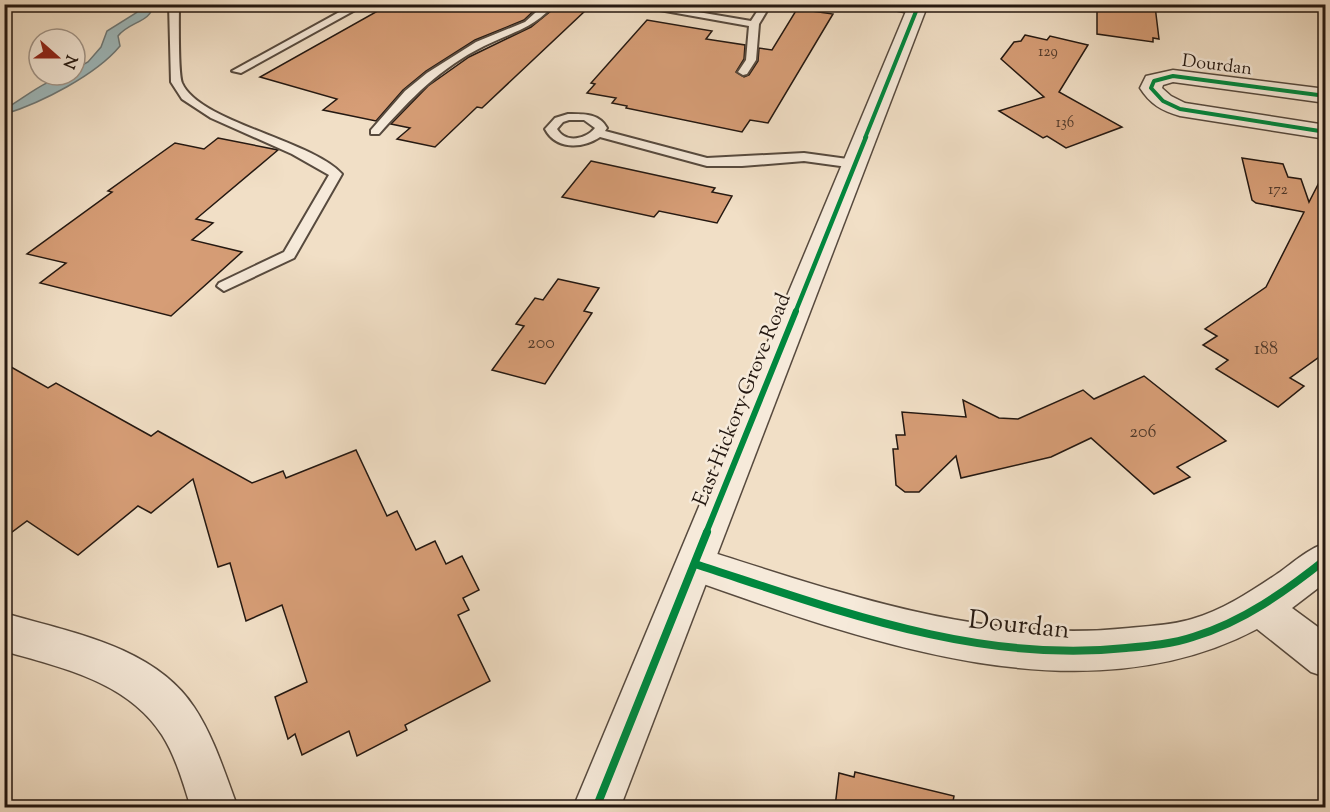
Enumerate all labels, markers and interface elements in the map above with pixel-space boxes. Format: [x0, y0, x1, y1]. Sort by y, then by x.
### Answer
north arrow [27, 27, 87, 87]
house number: 129 [1038, 42, 1058, 63]
street label: Dourdan [1181, 49, 1254, 83]
text: N [56, 51, 82, 72]
house number: 136 [1056, 113, 1074, 134]
house number: 172 [1268, 180, 1288, 201]
street label: East Hickory Grove Road [687, 289, 800, 511]
house number: 200 [527, 331, 555, 357]
house number: 188 [1254, 337, 1278, 363]
house number: 206 [1130, 420, 1156, 446]
street label: Dourdan [967, 602, 1071, 650]

